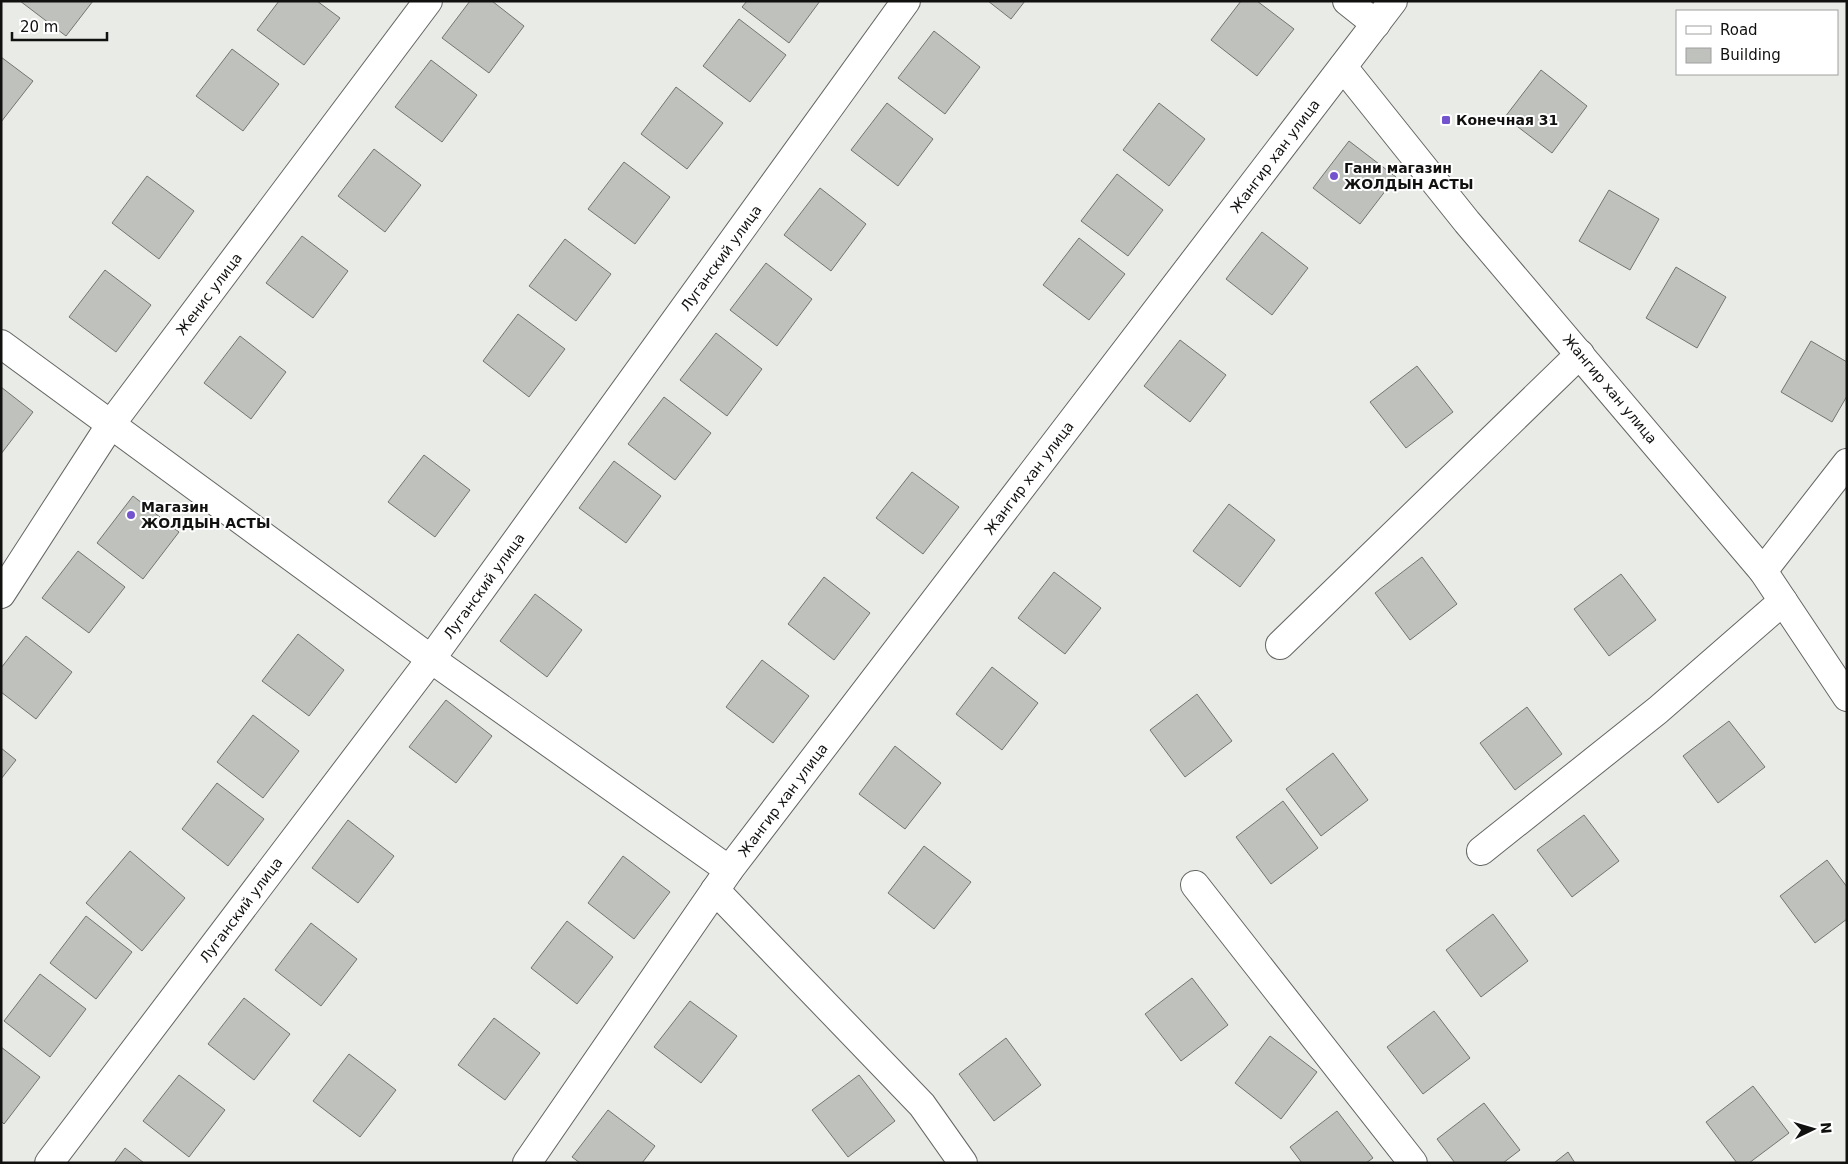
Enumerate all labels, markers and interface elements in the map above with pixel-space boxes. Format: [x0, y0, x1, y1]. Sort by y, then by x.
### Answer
scale bar [12, 10, 108, 42]
legend [1676, 10, 1838, 75]
text: 20 m [20, 18, 58, 36]
text: Road [1720, 21, 1758, 39]
text: Building [1720, 46, 1781, 64]
street label: Жангир хан улица [1227, 96, 1323, 216]
place label: Конечная 31 [1456, 112, 1558, 128]
marker: Конечная 31 [1440, 114, 1452, 126]
place label: Гани магазин ЖОЛДЫН АСТЫ [1344, 160, 1473, 192]
marker: Гани магазин ЖОЛДЫН АСТЫ [1328, 170, 1340, 182]
street label: Луганский улица [677, 202, 765, 314]
street label: Женис улица [173, 250, 245, 338]
street label: Жангир хан улица [1560, 331, 1660, 447]
street label: Жангир хан улица [981, 418, 1077, 538]
place label: Магазин ЖОЛДЫН АСТЫ [141, 499, 270, 531]
marker: Магазин ЖОЛДЫН АСТЫ [125, 509, 137, 521]
street label: Луганский улица [440, 530, 528, 642]
street label: Жангир хан улица [735, 740, 831, 860]
street label: Луганский улица [196, 854, 286, 966]
north arrow [1788, 1104, 1838, 1154]
text: N [1817, 1121, 1834, 1134]

